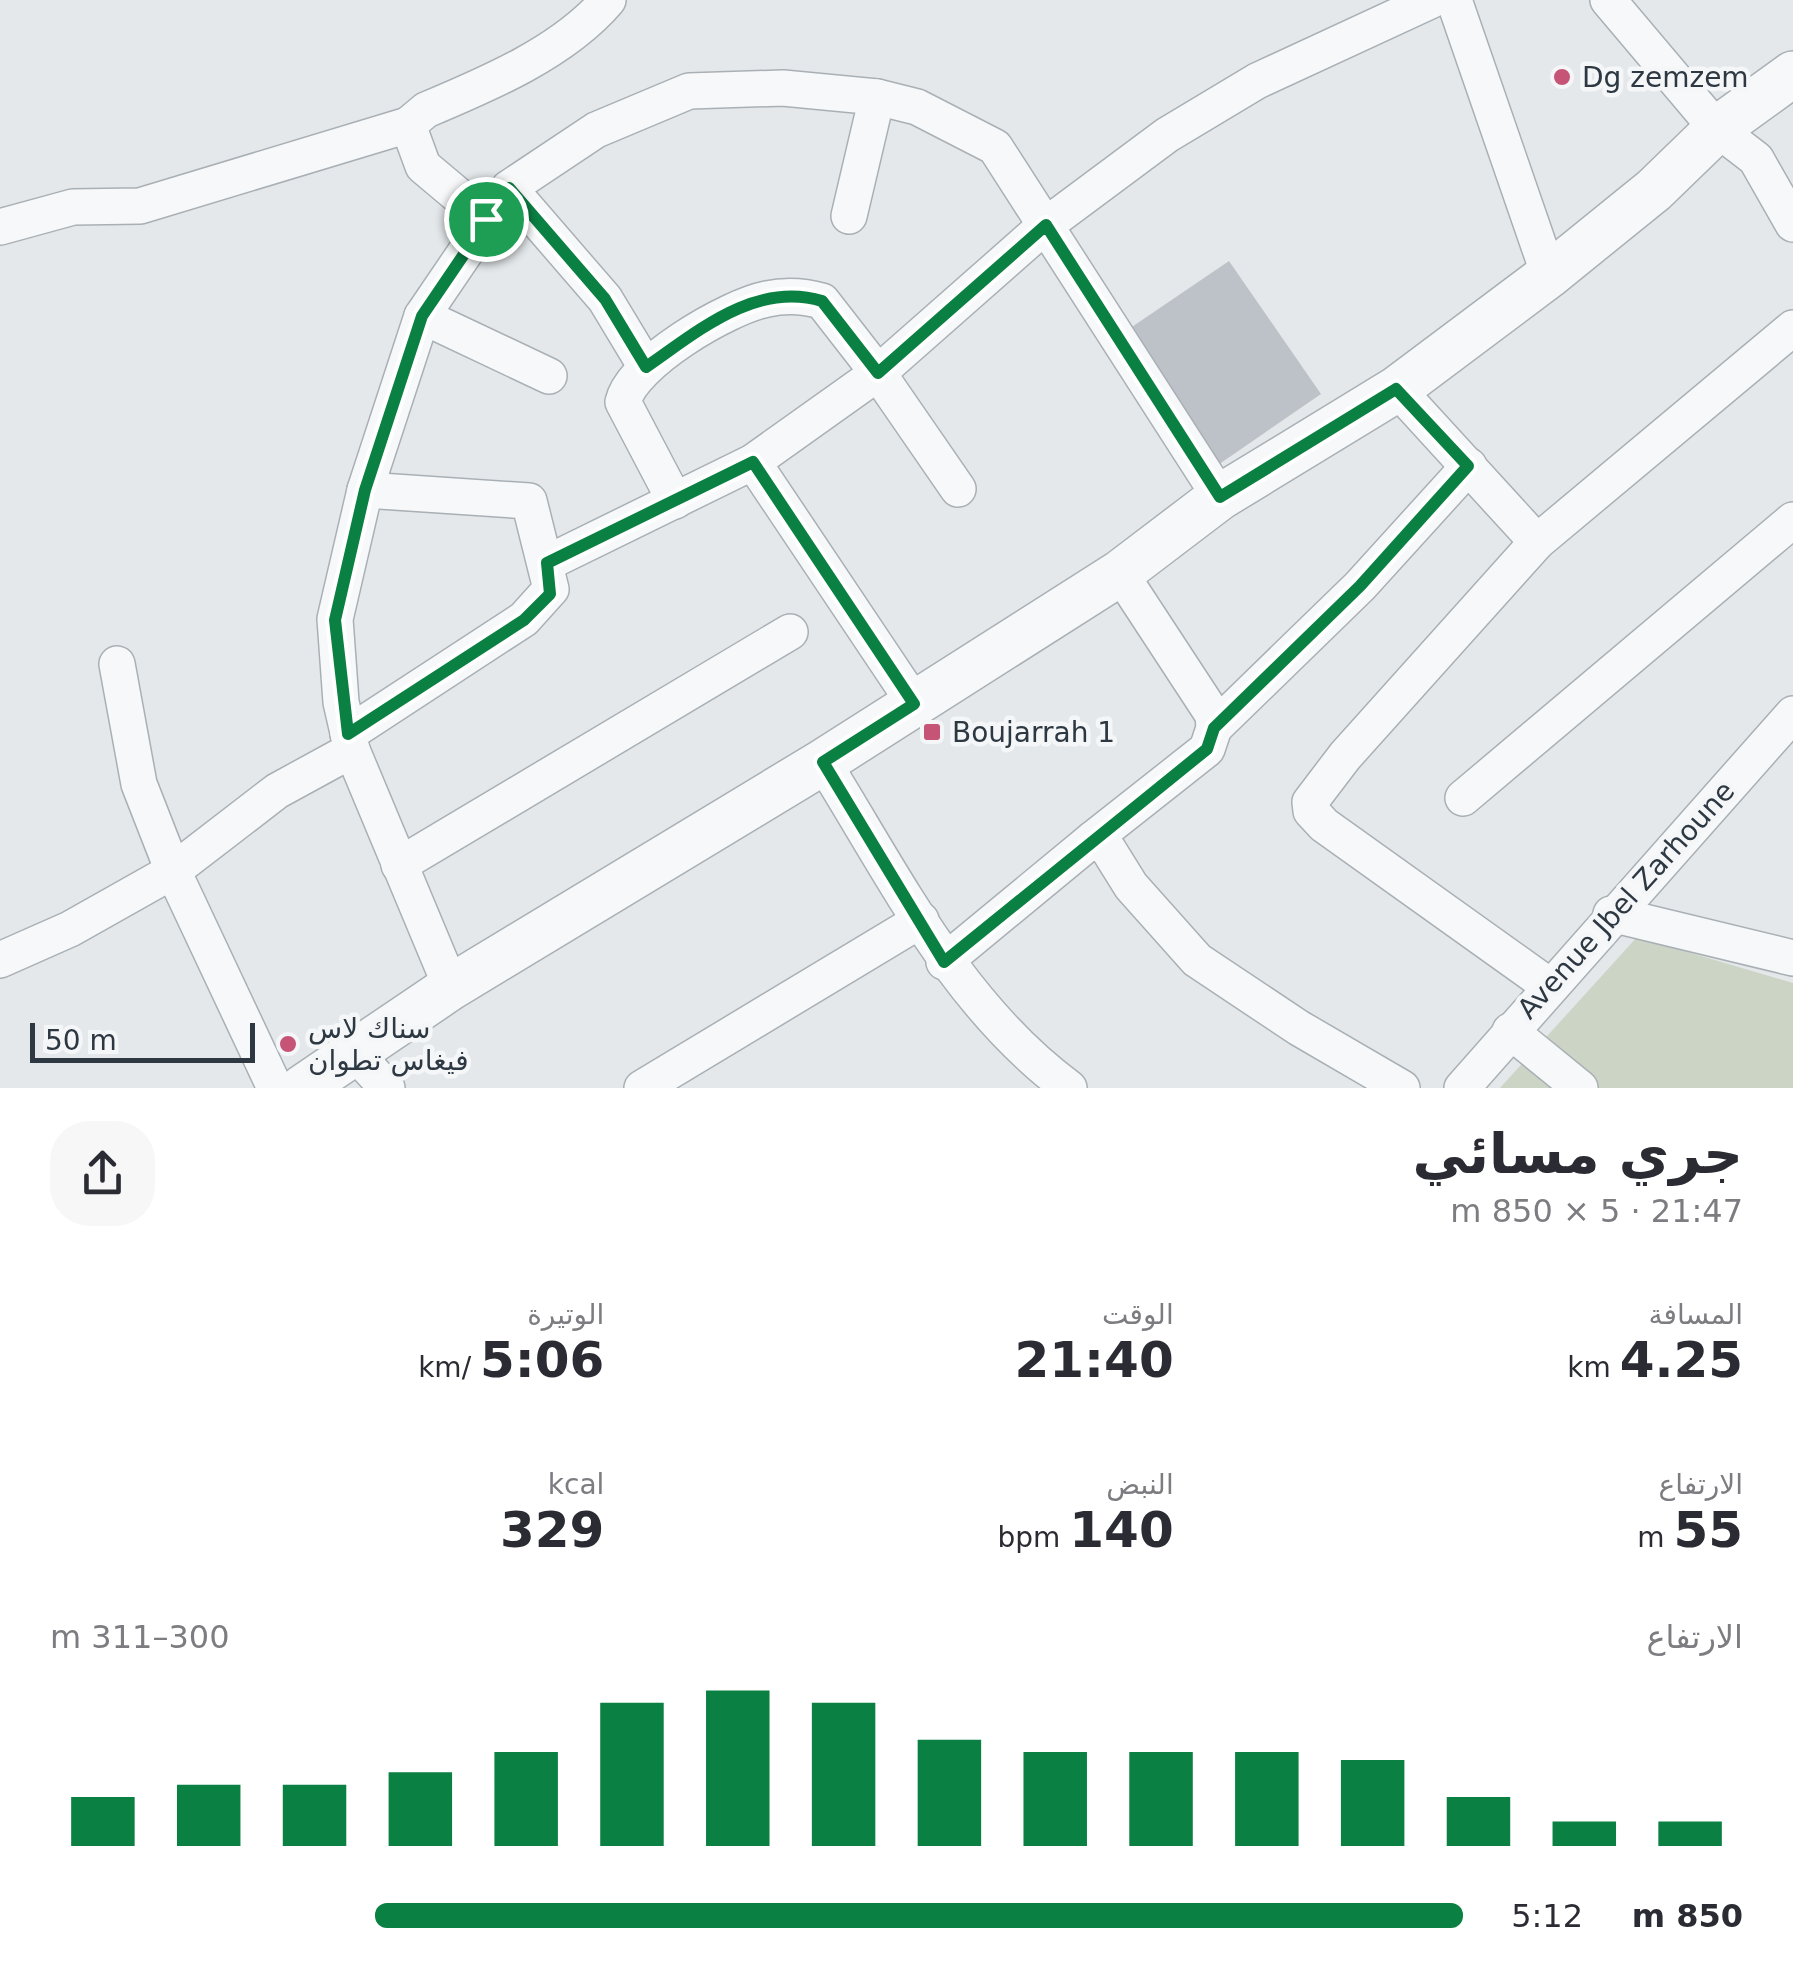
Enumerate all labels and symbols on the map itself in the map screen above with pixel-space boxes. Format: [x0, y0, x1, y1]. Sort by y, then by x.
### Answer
place label: Dg zemzem [1582, 61, 1749, 94]
marker: Dg zemzem [1551, 66, 1573, 88]
pin [444, 177, 529, 262]
place label: Boujarrah 1 [952, 716, 1115, 749]
marker: Boujarrah 1 [921, 721, 943, 743]
street label: Avenue Jbel Zarhoune [1511, 775, 1741, 1025]
place label: سناك لاس فيغاس تطوان [308, 1012, 469, 1077]
scale bar [30, 1018, 255, 1062]
marker: سناك لاس فيغاس تطوان [277, 1033, 299, 1055]

